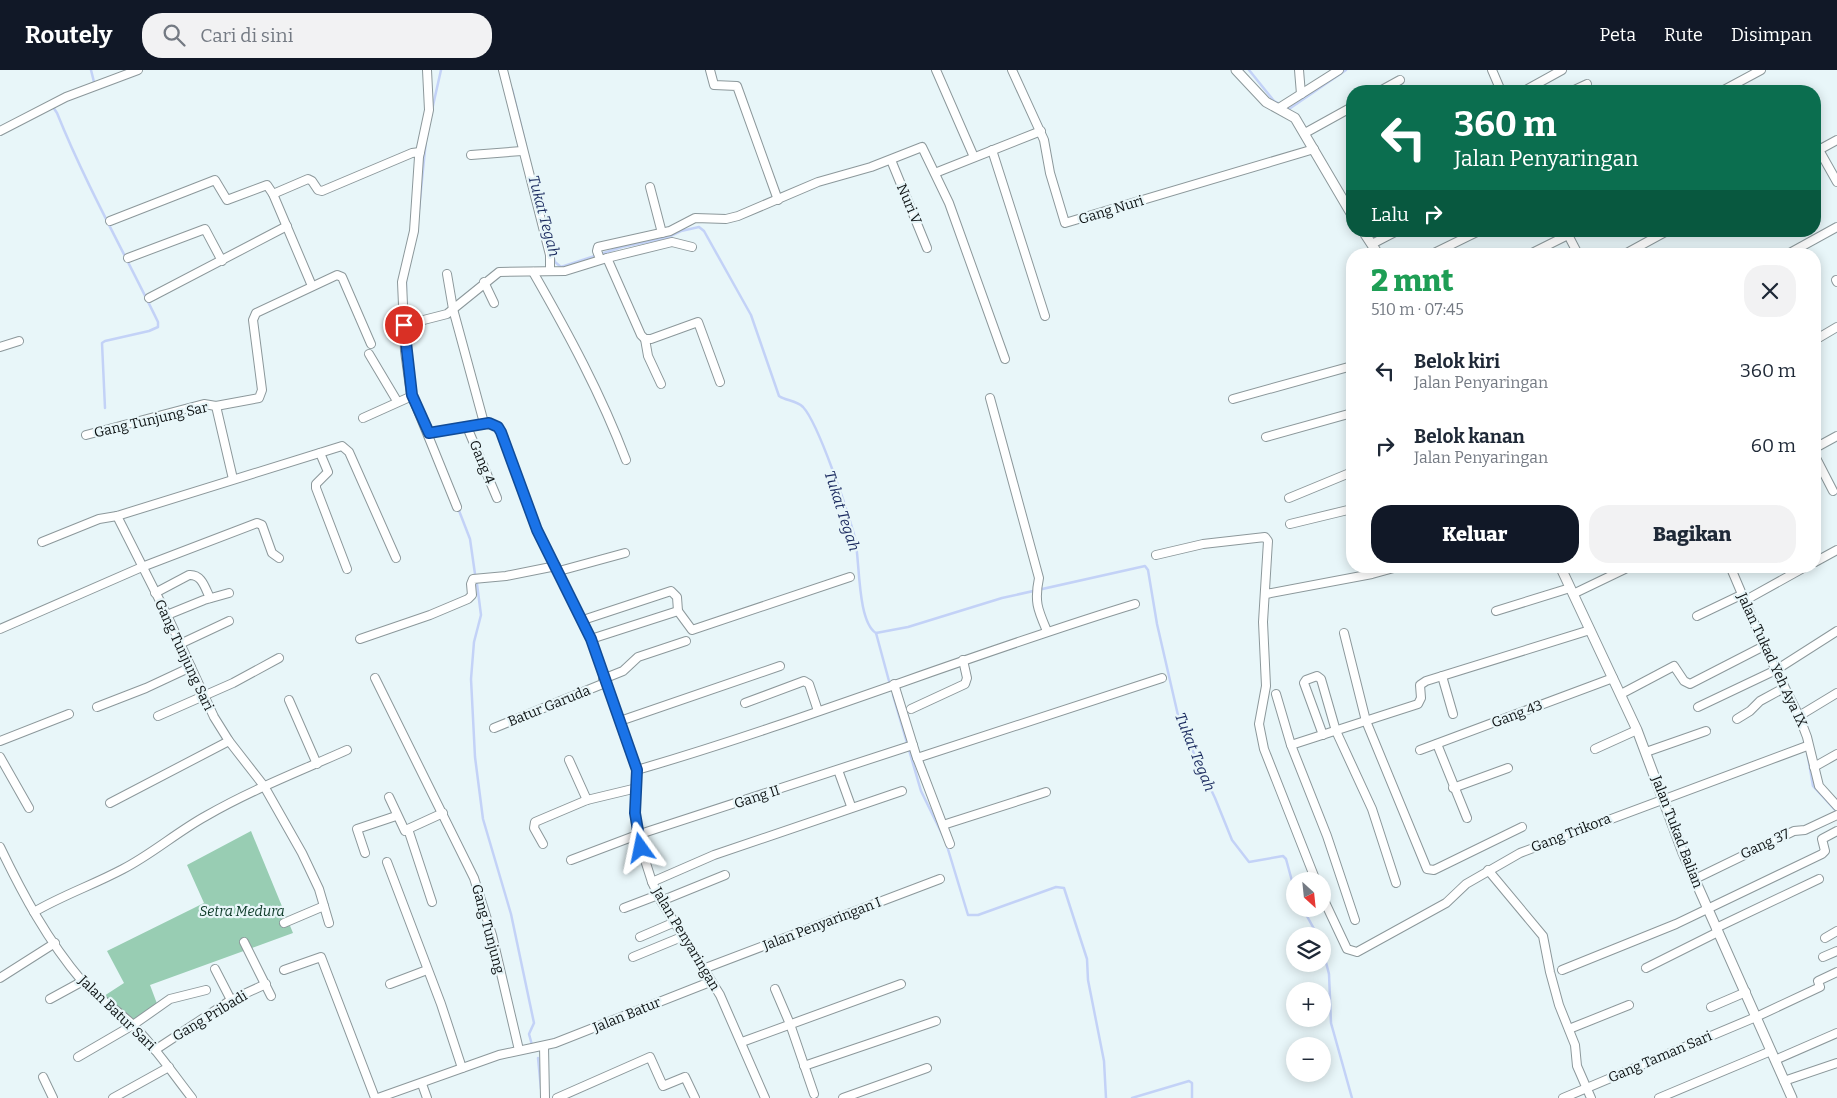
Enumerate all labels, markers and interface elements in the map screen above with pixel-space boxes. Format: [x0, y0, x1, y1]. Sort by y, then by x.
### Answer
search box [142, 13, 492, 58]
text: Routely [25, 21, 112, 49]
icon: search [160, 21, 188, 49]
text: Cari di sini [200, 24, 293, 47]
text: Peta [1600, 24, 1636, 46]
text: Rute [1664, 24, 1703, 46]
text: Disimpan [1731, 24, 1812, 46]
text: 360 m [1454, 103, 1557, 145]
icon: left [1371, 105, 1436, 170]
text: Jalan Penyaringan [1454, 145, 1638, 172]
water label: Tukat Tegah [525, 173, 564, 259]
street label: Nuri V [893, 181, 925, 227]
street label: Gang Nuri [1076, 192, 1146, 228]
icon: right [1419, 200, 1447, 228]
text: Lalu [1371, 203, 1409, 226]
text: 2 mnt [1371, 263, 1454, 299]
button: close [1744, 265, 1796, 317]
text: 510 m · 07:45 [1371, 300, 1464, 319]
pin [383, 304, 425, 346]
icon: arrive [390, 311, 418, 339]
text: Belok kiri [1414, 350, 1500, 373]
icon: left [1371, 357, 1399, 385]
text: 360 m [1740, 359, 1796, 382]
text: Jalan Penyaringan [1414, 373, 1548, 392]
street label: Gang Tunjung Sar [92, 399, 210, 441]
text: Belok kanan [1414, 425, 1525, 448]
icon: right [1371, 432, 1399, 460]
text: 60 m [1751, 434, 1796, 457]
street label: Gang 4 [466, 438, 498, 486]
text: Jalan Penyaringan [1414, 448, 1548, 467]
water label: Tukat Tegah [821, 469, 864, 554]
button: Keluar [1371, 505, 1579, 563]
button: Bagikan [1589, 505, 1796, 563]
street label: Jalan Tukad Yeh Aya IX [1733, 589, 1811, 730]
street label: Gang Tunjung Sari [151, 597, 217, 713]
street label: Batur Garuda [505, 682, 593, 730]
street label: Gang 43 [1489, 696, 1545, 732]
water label: Tukat Tegah [1171, 710, 1219, 794]
street label: Jalan Tukad Balian [1647, 772, 1706, 891]
street label: Gang II [732, 782, 782, 812]
street label: Gang Trikora [1529, 810, 1614, 856]
position arrow [614, 821, 666, 873]
street label: Gang 37 [1738, 825, 1792, 863]
north arrow [1286, 872, 1331, 918]
map controls [1286, 872, 1331, 1082]
street label: Gang Tunjung [468, 882, 508, 976]
street label: Jalan Penyaringan [648, 883, 724, 994]
street label: Jalan Penyaringan I [760, 894, 883, 955]
park label: Setra Medura [199, 903, 285, 920]
button: layers [1286, 927, 1331, 972]
street label: Jalan Batur Sari [74, 971, 159, 1054]
button: + [1286, 982, 1331, 1027]
street label: Gang Pribadi [170, 987, 250, 1045]
street label: Jalan Batur [590, 994, 663, 1037]
street label: Gang Taman Sari [1606, 1028, 1714, 1086]
button: − [1286, 1037, 1331, 1082]

